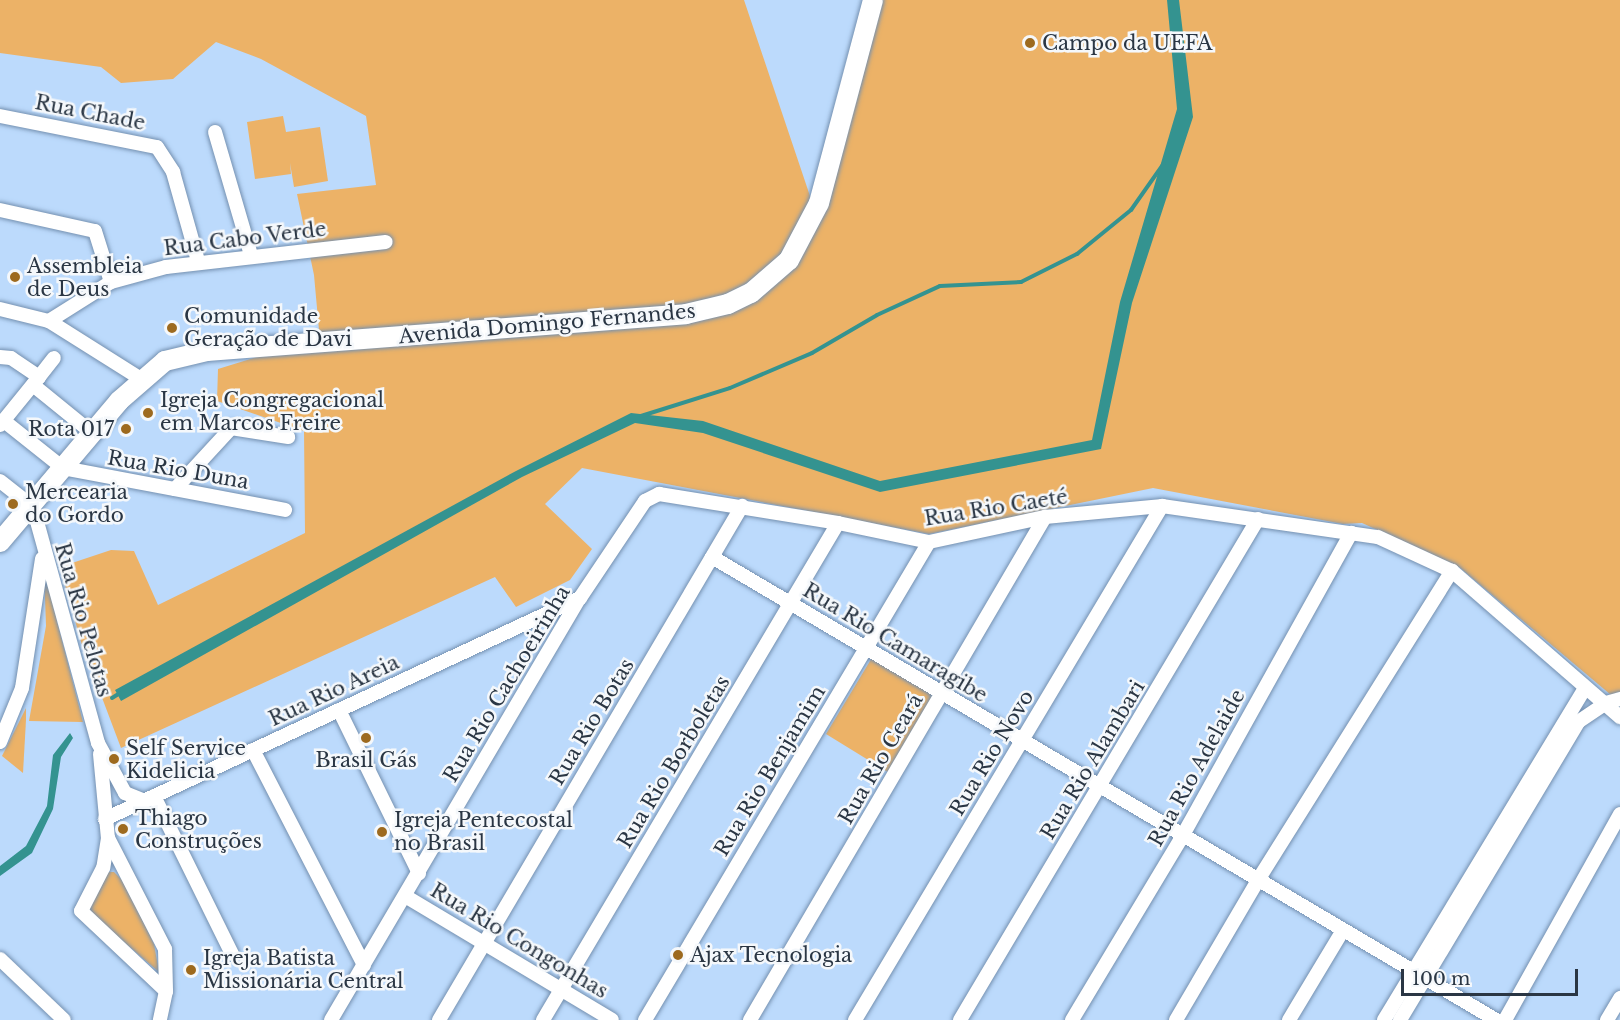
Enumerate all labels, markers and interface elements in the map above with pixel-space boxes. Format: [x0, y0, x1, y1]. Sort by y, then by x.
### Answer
place label: Campo da UEFA [1042, 31, 1213, 55]
marker: Campo da UEFA [1023, 36, 1037, 50]
street label: Rua Chade [33, 91, 147, 135]
street label: Rua Cabo Verde [162, 217, 328, 261]
place label: Assembleia de Deus [27, 254, 142, 301]
marker: Assembleia de Deus [8, 270, 22, 284]
street label: Avenida Domingo Fernandes [397, 299, 697, 349]
place label: Comunidade Geração de Davi [184, 304, 352, 351]
marker: Comunidade Geração de Davi [165, 321, 179, 335]
place label: Igreja Congregacional em Marcos Freire [160, 389, 384, 436]
marker: Igreja Congregacional em Marcos Freire [141, 406, 155, 420]
place label: Rota 017 [28, 417, 114, 441]
marker: Rota 017 [119, 422, 133, 436]
street label: Rua Rio Duna [105, 446, 251, 494]
place label: Mercearia do Gordo [25, 480, 128, 527]
street label: Rua Rio Caeté [923, 485, 1069, 531]
marker: Mercearia do Gordo [6, 497, 20, 511]
street label: Rua Rio Pelotas [50, 540, 116, 700]
street label: Rua Rio Camaragibe [798, 578, 992, 708]
street label: Rua Rio Cachoeirinha [439, 581, 575, 787]
street label: Rua Rio Areia [265, 650, 403, 732]
street label: Rua Rio Botas [545, 654, 639, 790]
street label: Rua Rio Borboletas [613, 671, 735, 853]
street label: Rua Rio Alambari [1036, 676, 1150, 844]
street label: Rua Rio Benjamim [710, 681, 830, 861]
street label: Rua Rio Adelaide [1144, 685, 1250, 851]
street label: Rua Rio Novo [945, 686, 1039, 820]
street label: Rua Rio Ceará [834, 690, 928, 828]
marker: Brasil Gás [359, 731, 373, 745]
place label: Self Service Kidelicia [126, 736, 246, 783]
place label: Brasil Gás [315, 748, 417, 772]
marker: Self Service Kidelicia [107, 752, 121, 766]
place label: Thiago Construções [135, 806, 262, 853]
place label: Igreja Pentecostal no Brasil [394, 808, 573, 855]
marker: Thiago Construções [116, 822, 130, 836]
marker: Igreja Pentecostal no Brasil [375, 825, 389, 839]
street label: Rua Rio Congonhas [426, 878, 612, 1004]
place label: Ajax Tecnologia [690, 943, 853, 967]
place label: Igreja Batista Missionária Central [203, 946, 404, 993]
marker: Ajax Tecnologia [671, 948, 685, 962]
scale bar [1404, 957, 1581, 995]
marker: Igreja Batista Missionária Central [184, 963, 198, 977]
text: 100 m [1412, 968, 1470, 990]

